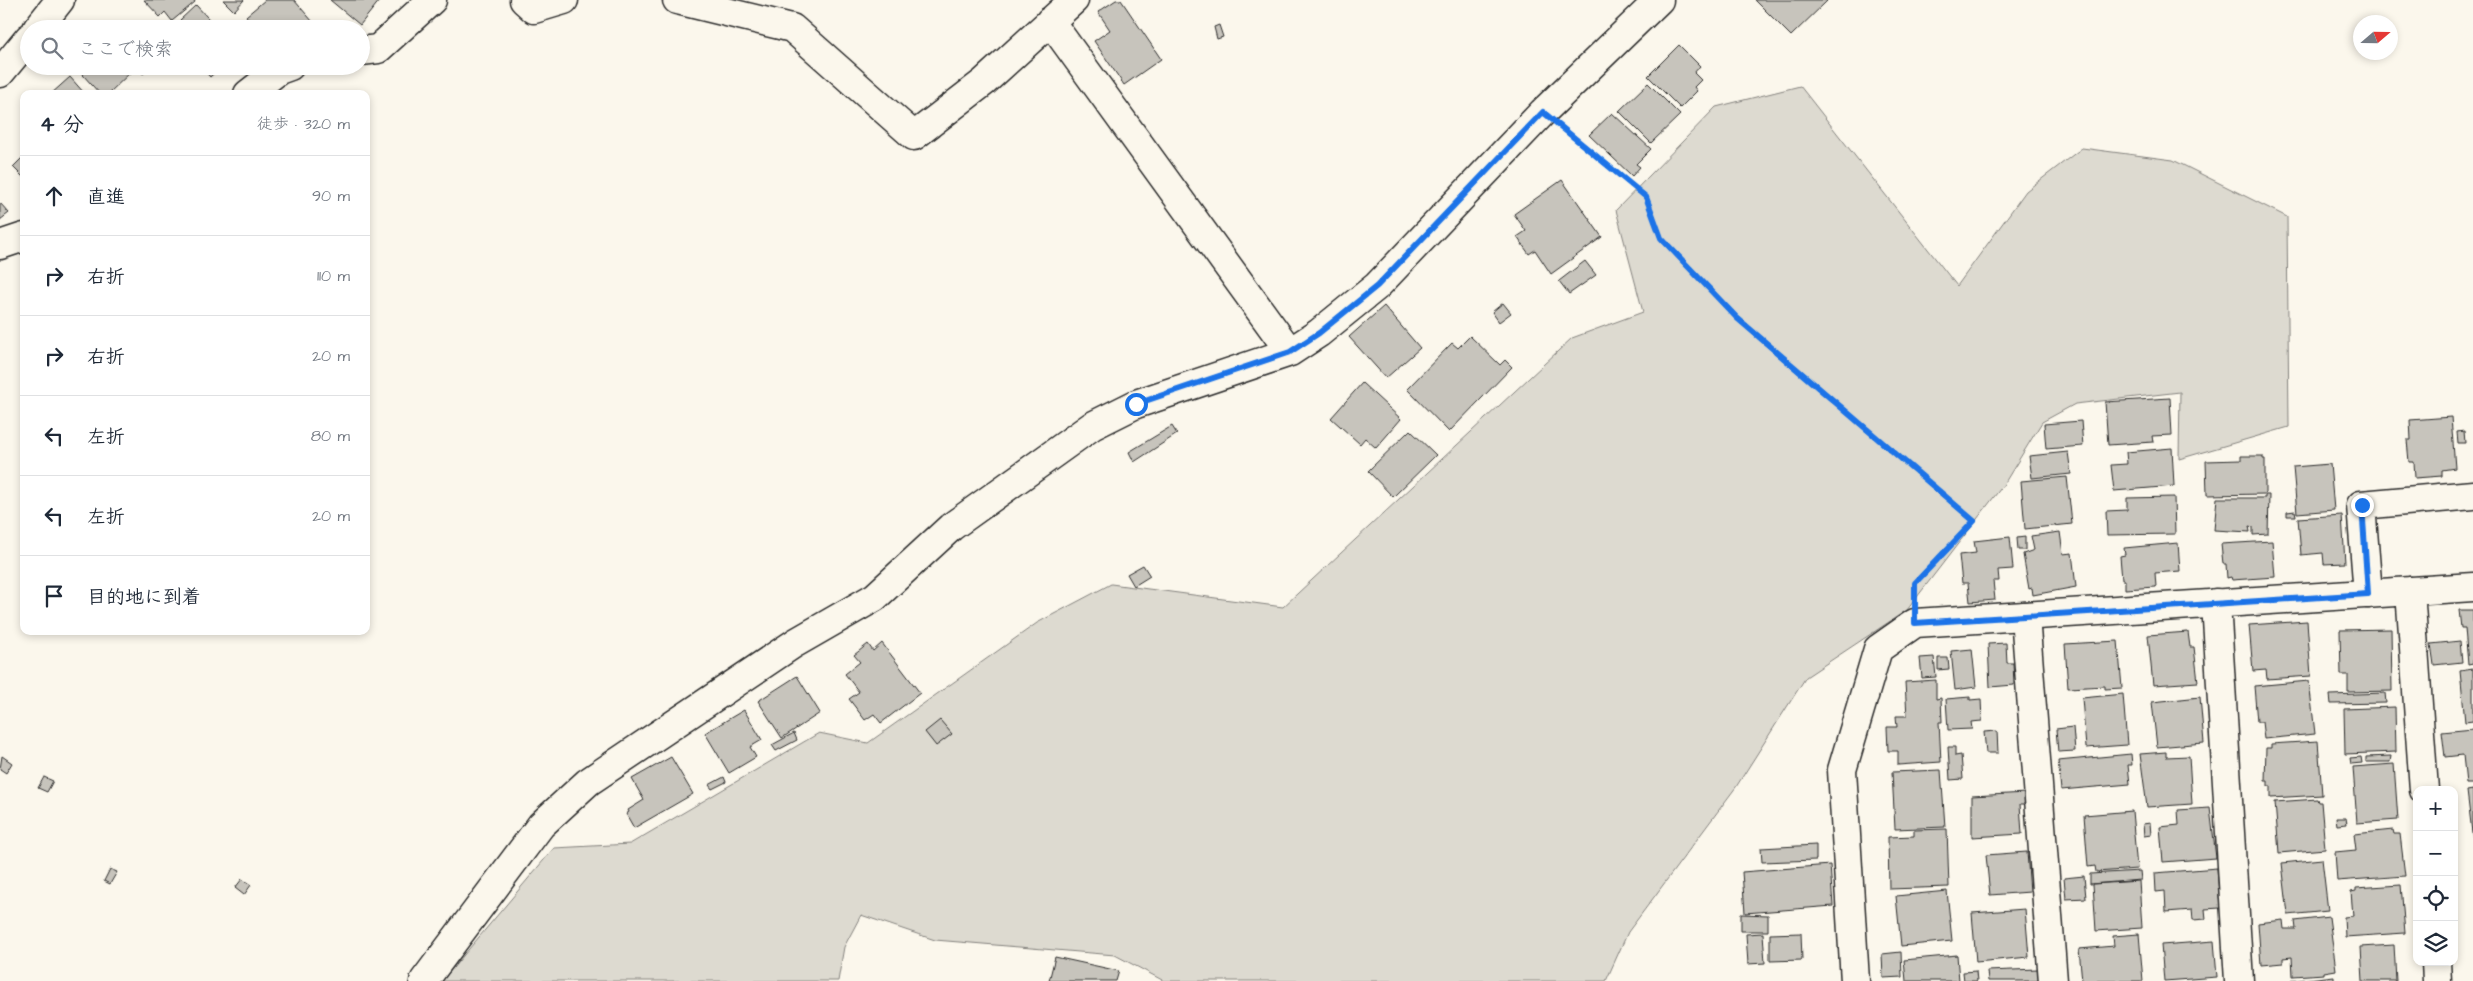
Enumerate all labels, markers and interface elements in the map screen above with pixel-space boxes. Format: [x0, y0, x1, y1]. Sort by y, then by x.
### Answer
north arrow [2353, 15, 2398, 60]
search box [20, 20, 370, 75]
icon: search [38, 34, 66, 62]
text: ここで検索 [78, 36, 173, 63]
text: 4 分 [40, 110, 84, 139]
text: 徒歩 · 320 m [257, 113, 350, 135]
icon: ahead [40, 182, 68, 210]
text: 直進 [87, 184, 125, 211]
text: 90 m [312, 185, 350, 207]
icon: right [40, 262, 68, 290]
text: 右折 [87, 264, 125, 291]
text: 110 m [317, 265, 350, 287]
icon: right [40, 342, 68, 370]
text: 右折 [87, 344, 125, 371]
text: 20 m [312, 345, 350, 367]
route start [1125, 393, 1148, 416]
icon: left [40, 422, 68, 450]
text: 左折 [87, 424, 125, 451]
text: 80 m [311, 425, 350, 447]
route end [2351, 494, 2374, 517]
icon: left [40, 502, 68, 530]
text: 左折 [87, 504, 125, 531]
text: 20 m [312, 505, 350, 527]
icon: arrive [40, 582, 68, 610]
text: 目的地に到着 [87, 584, 201, 611]
map controls [2413, 786, 2458, 966]
button: + [2413, 786, 2458, 831]
button: − [2413, 831, 2458, 876]
button: locate [2413, 876, 2458, 921]
button: layers [2413, 921, 2458, 966]

